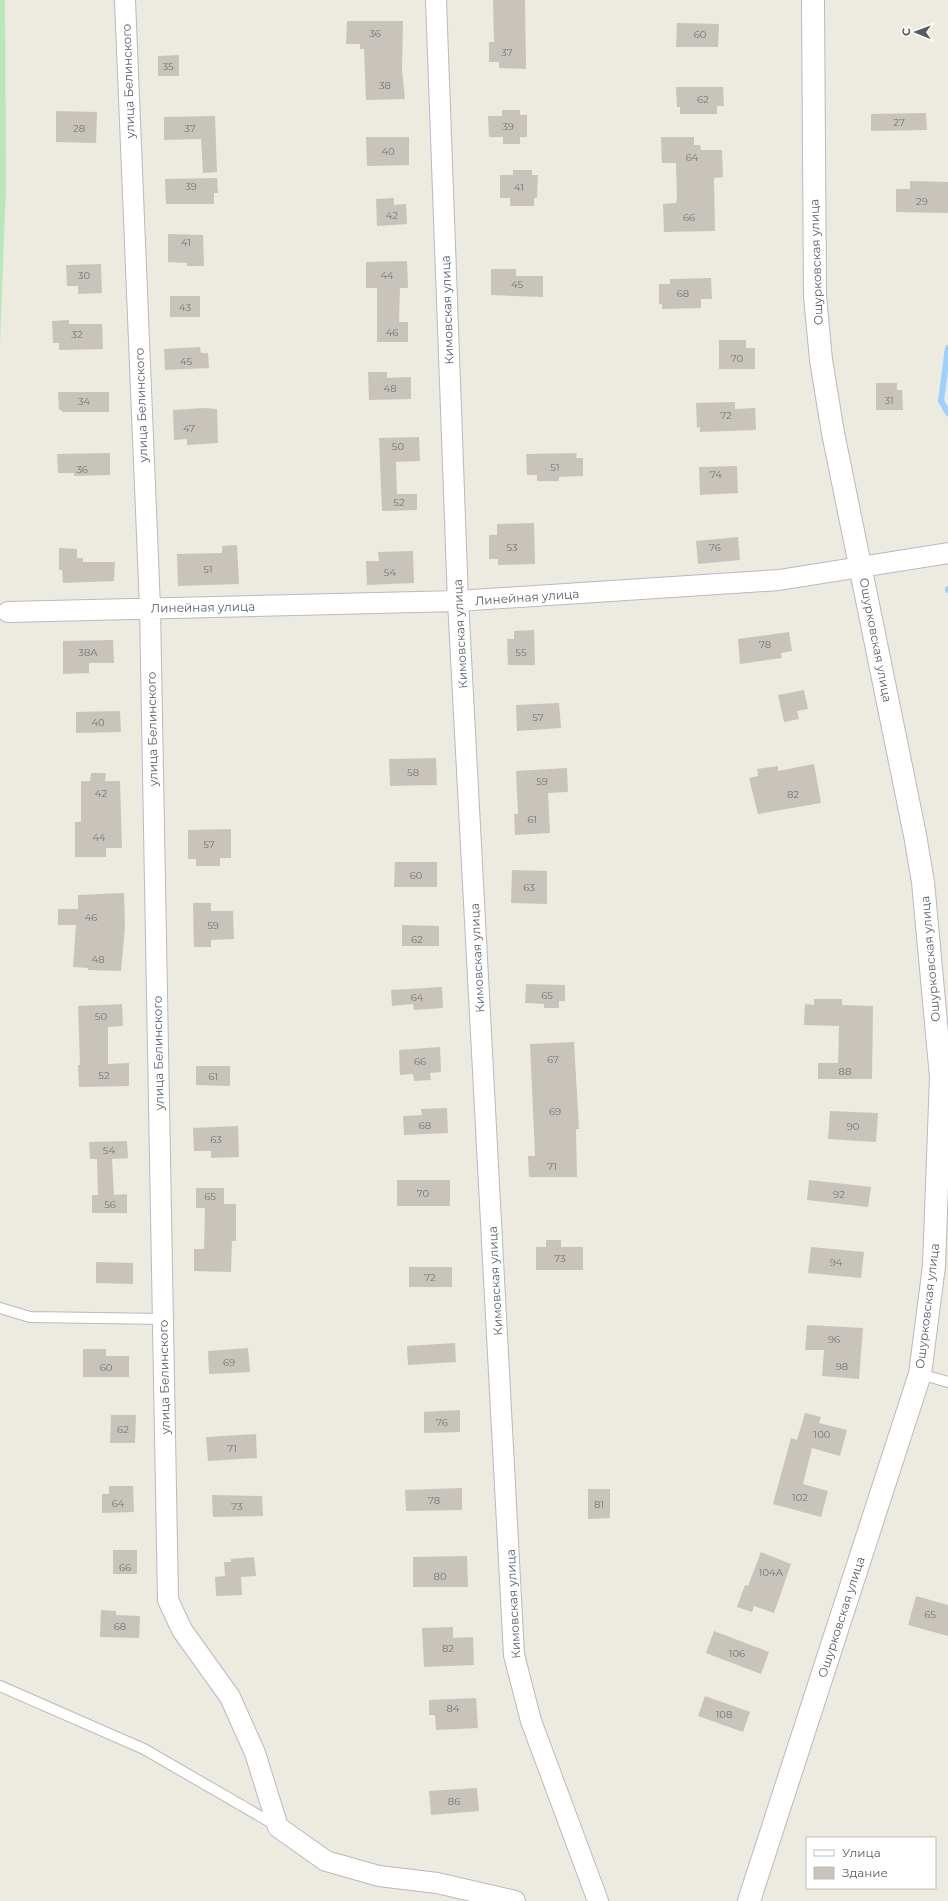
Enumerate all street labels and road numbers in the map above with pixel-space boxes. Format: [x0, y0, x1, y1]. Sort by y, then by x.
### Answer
street label: улица Белинского [118, 23, 138, 140]
street label: Ошурковская улица [806, 199, 826, 325]
street label: Кимовская улица [438, 255, 456, 365]
street label: улица Белинского [131, 347, 151, 464]
street label: Ошурковская улица [857, 576, 895, 704]
street label: Кимовская улица [450, 579, 470, 689]
street label: Линейная улица [474, 586, 580, 608]
street label: Линейная улица [151, 599, 255, 615]
street label: улица Белинского [143, 671, 161, 787]
street label: Ошурковская улица [917, 895, 943, 1023]
street label: Кимовская улица [467, 903, 487, 1013]
street label: улица Белинского [149, 995, 167, 1111]
street label: Кимовская улица [485, 1226, 505, 1336]
street label: Ошурковская улица [912, 1242, 942, 1370]
street label: улица Белинского [155, 1319, 173, 1435]
street label: Кимовская улица [503, 1549, 523, 1659]
street label: Ошурковская улица [814, 1555, 868, 1679]

